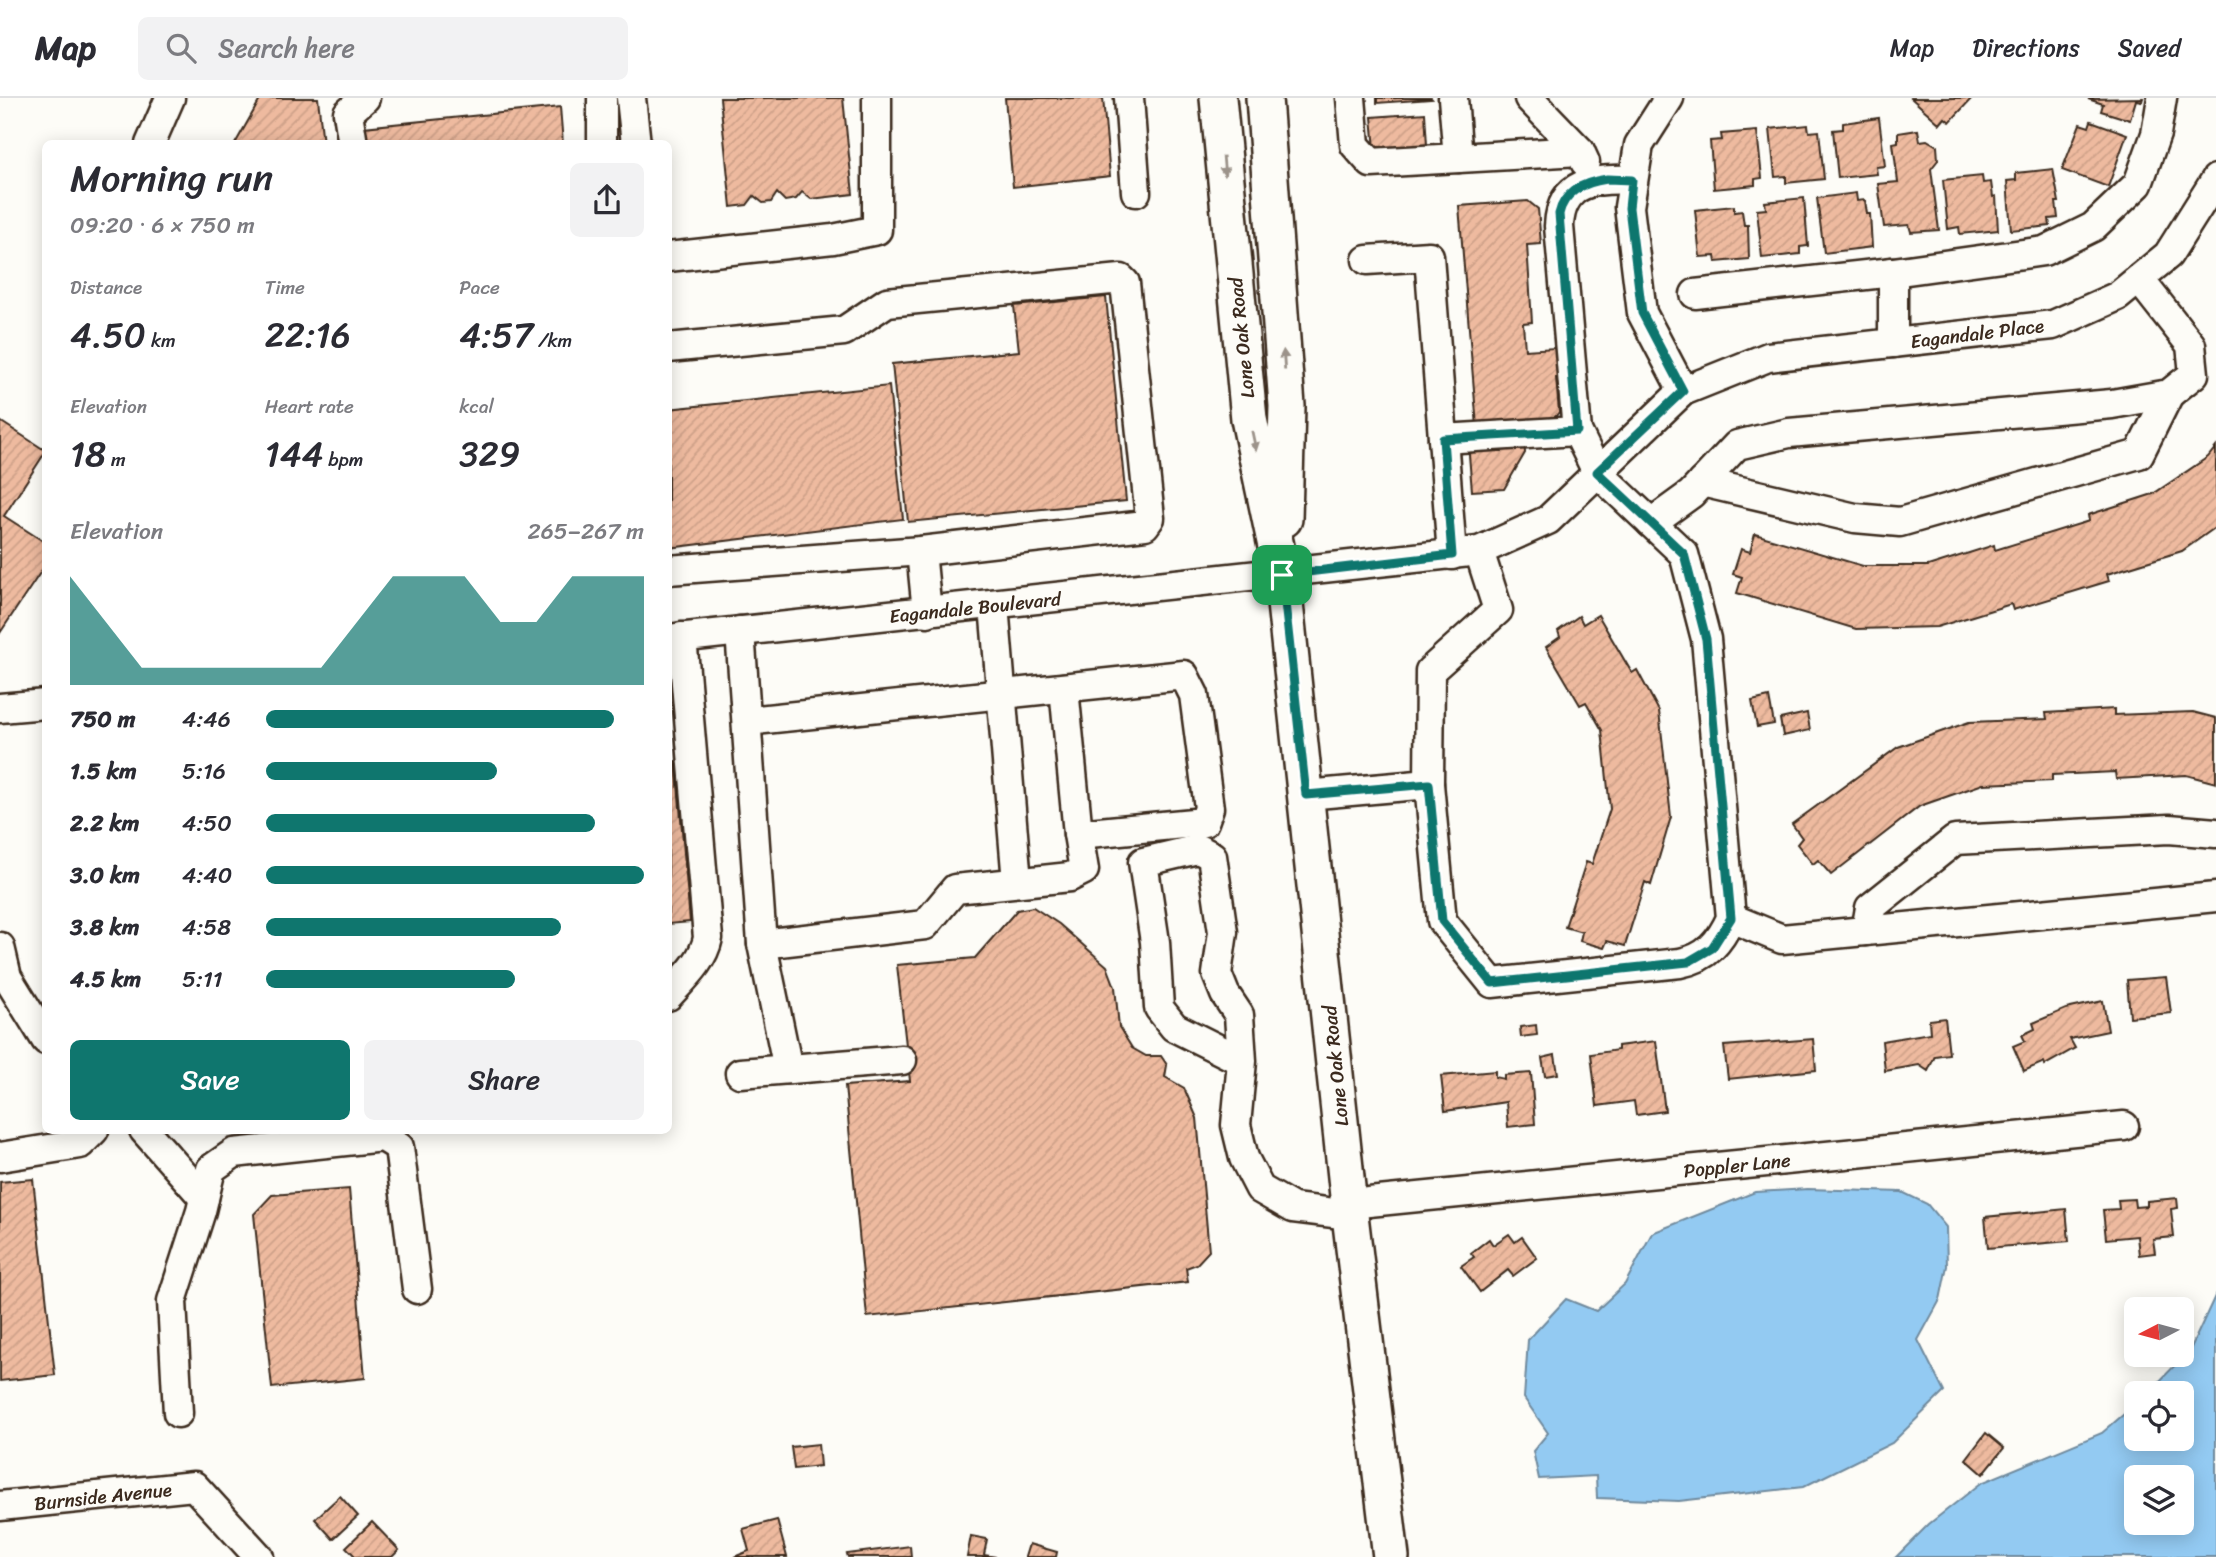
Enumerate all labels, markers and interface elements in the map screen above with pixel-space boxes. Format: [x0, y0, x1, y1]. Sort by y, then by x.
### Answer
search box [138, 17, 628, 80]
text: Map [35, 19, 96, 77]
text: Search here [218, 25, 355, 71]
text: Map [1890, 27, 1934, 69]
text: Directions [1972, 27, 2080, 69]
text: Saved [2118, 27, 2181, 69]
icon: search [162, 29, 200, 67]
text: Morning run [70, 145, 273, 212]
one-way arrow [1219, 155, 1230, 177]
button: share [570, 163, 644, 237]
text: 09:20 · 6 × 750 m [70, 205, 255, 246]
text: Distance [70, 271, 142, 304]
text: Time [265, 271, 305, 304]
text: Pace [459, 271, 500, 304]
street label: Lone Oak Road [1219, 274, 1264, 400]
text: 4.50 [70, 304, 146, 366]
text: 22:16 [265, 304, 351, 366]
text: 4:57 [459, 304, 533, 366]
street label: Eagandale Place [1908, 309, 2046, 358]
text: km [146, 324, 176, 357]
text: /km [533, 324, 572, 357]
one-way arrow [1279, 349, 1290, 371]
text: Elevation [70, 390, 147, 423]
text: Heart rate [265, 390, 354, 423]
text: kcal [459, 390, 494, 423]
text: 18 [70, 423, 106, 485]
text: 144 [265, 423, 323, 485]
text: 329 [459, 423, 520, 485]
one-way arrow [1248, 430, 1259, 452]
text: m [106, 443, 126, 476]
text: bpm [323, 443, 363, 476]
text: Elevation [70, 511, 163, 552]
text: 265–267 m [527, 511, 644, 552]
pin [1252, 545, 1312, 605]
icon: arrive [1263, 556, 1301, 594]
street label: Eagandale Boulevard [888, 582, 1063, 633]
text: 750 m [70, 699, 135, 740]
text: 4:46 [182, 699, 231, 740]
text: 1.5 km [70, 751, 137, 792]
text: 5:16 [182, 751, 226, 792]
text: 2.2 km [70, 803, 139, 844]
text: 4:50 [182, 803, 232, 844]
text: 3.0 km [70, 855, 140, 896]
text: 4:40 [182, 855, 232, 896]
text: 3.8 km [70, 907, 139, 948]
text: 4:58 [182, 907, 231, 948]
text: 4.5 km [70, 959, 141, 1000]
text: 5:11 [182, 959, 223, 1000]
street label: Lone Oak Road [1313, 1002, 1358, 1128]
button: Save [70, 1040, 350, 1120]
button: Share [364, 1040, 644, 1120]
street label: Poppler Lane [1682, 1143, 1792, 1188]
north arrow [2124, 1297, 2194, 1367]
map controls [2124, 1297, 2194, 1535]
button: locate [2124, 1381, 2194, 1451]
button: layers [2124, 1465, 2194, 1535]
street label: Burnside Avenue [33, 1473, 173, 1520]

